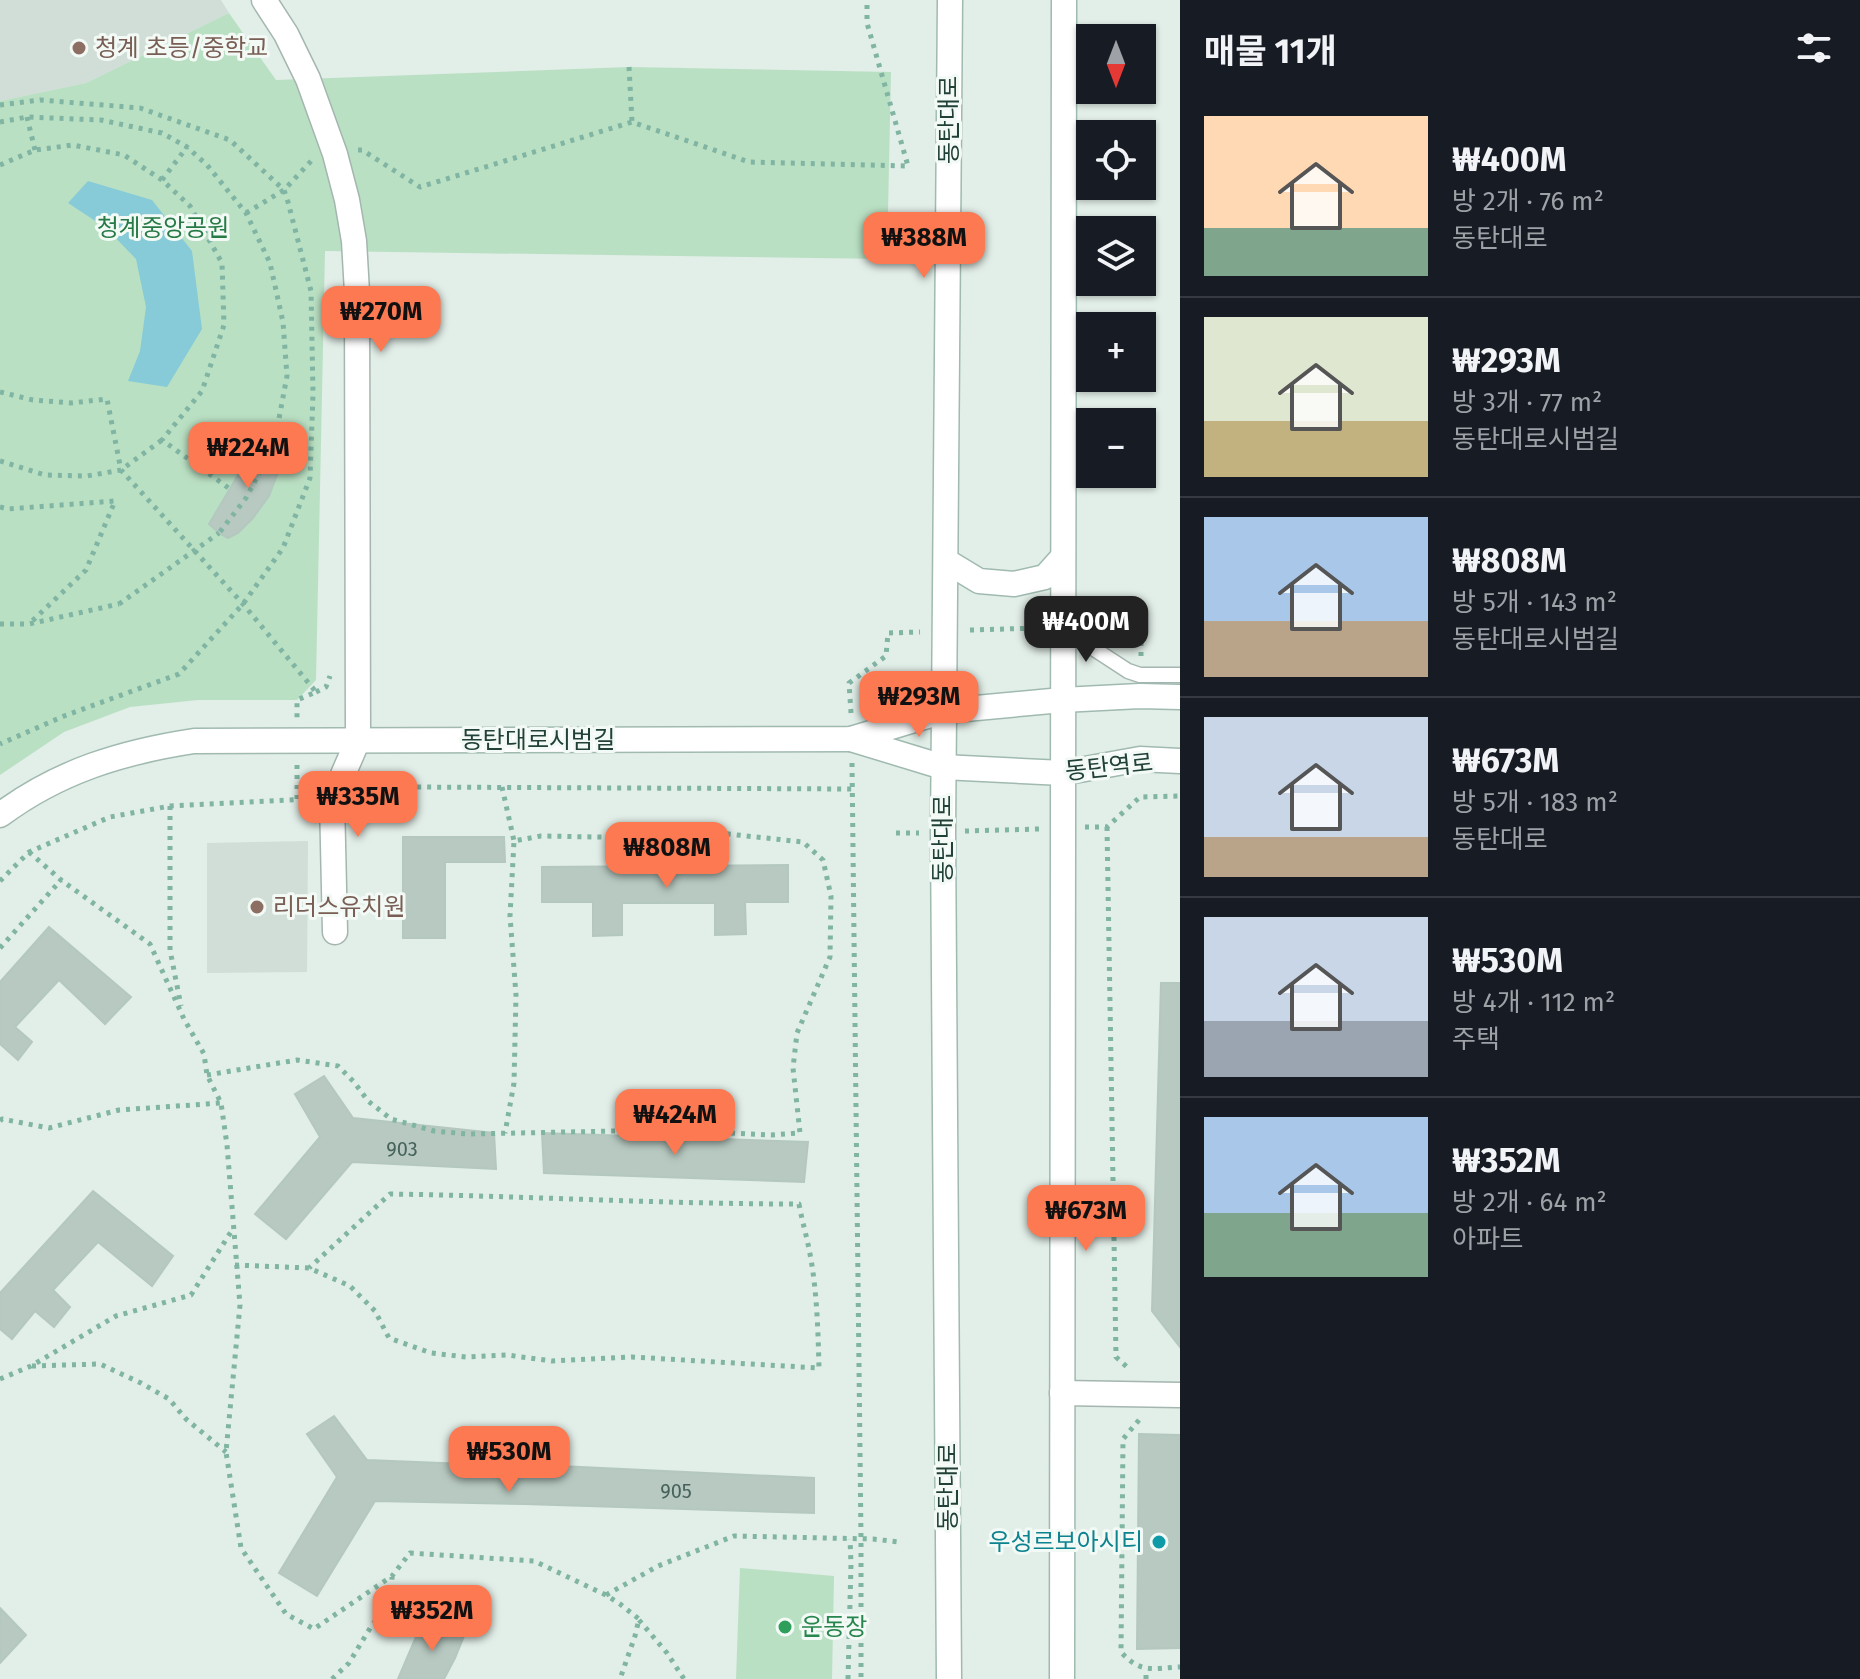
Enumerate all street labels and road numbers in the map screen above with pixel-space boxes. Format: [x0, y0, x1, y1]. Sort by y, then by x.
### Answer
street label: 동탄대로 [935, 76, 963, 164]
street label: 동탄대로시범길 [461, 726, 615, 754]
street label: 동탄역로 [1064, 748, 1154, 786]
street label: 동탄대로 [929, 795, 957, 883]
street label: 동탄대로 [934, 1443, 962, 1531]

